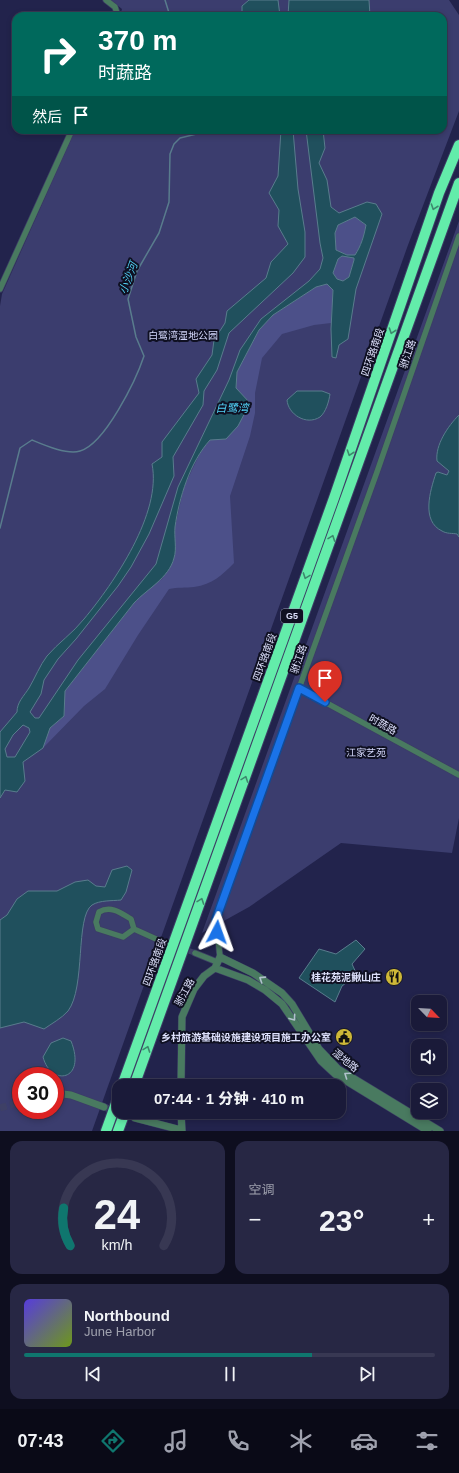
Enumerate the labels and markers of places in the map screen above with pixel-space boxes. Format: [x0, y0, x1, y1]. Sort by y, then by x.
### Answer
pin [308, 661, 342, 702]
restaurant icon: 桂花苑泥鳅山庄 [384, 967, 404, 987]
place label: 桂花苑泥鳅山庄 [311, 971, 381, 983]
public building icon: 乡村旅游基础设施建设项目施工办公室 [334, 1027, 354, 1047]
place label: 乡村旅游基础设施建设项目施工办公室 [161, 1031, 331, 1043]

